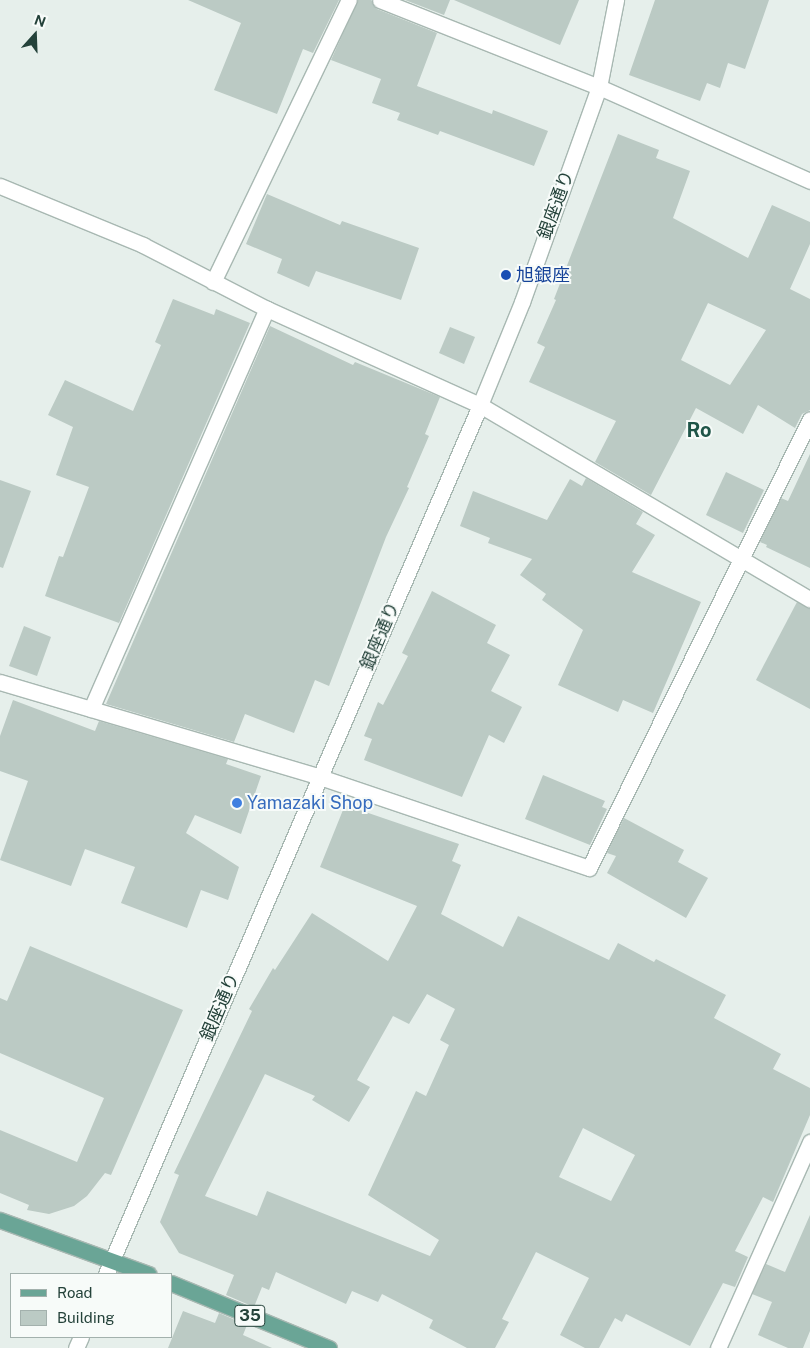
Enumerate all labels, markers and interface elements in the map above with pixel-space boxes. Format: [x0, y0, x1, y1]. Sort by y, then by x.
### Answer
north arrow [10, 10, 60, 60]
text: N [32, 12, 48, 30]
street label: 銀座通り [534, 167, 578, 243]
place label: 旭銀座 [516, 264, 570, 286]
marker: 旭銀座 [500, 269, 512, 281]
district label: Ro [686, 418, 712, 442]
street label: 銀座通り [356, 599, 404, 673]
place label: Yamazaki Shop [247, 792, 373, 814]
marker: Yamazaki Shop [231, 797, 243, 809]
street label: 銀座通り [196, 970, 244, 1044]
legend [10, 1273, 172, 1338]
text: Road [57, 1284, 93, 1301]
road number: 35 [234, 1302, 266, 1330]
text: Building [57, 1309, 115, 1326]

